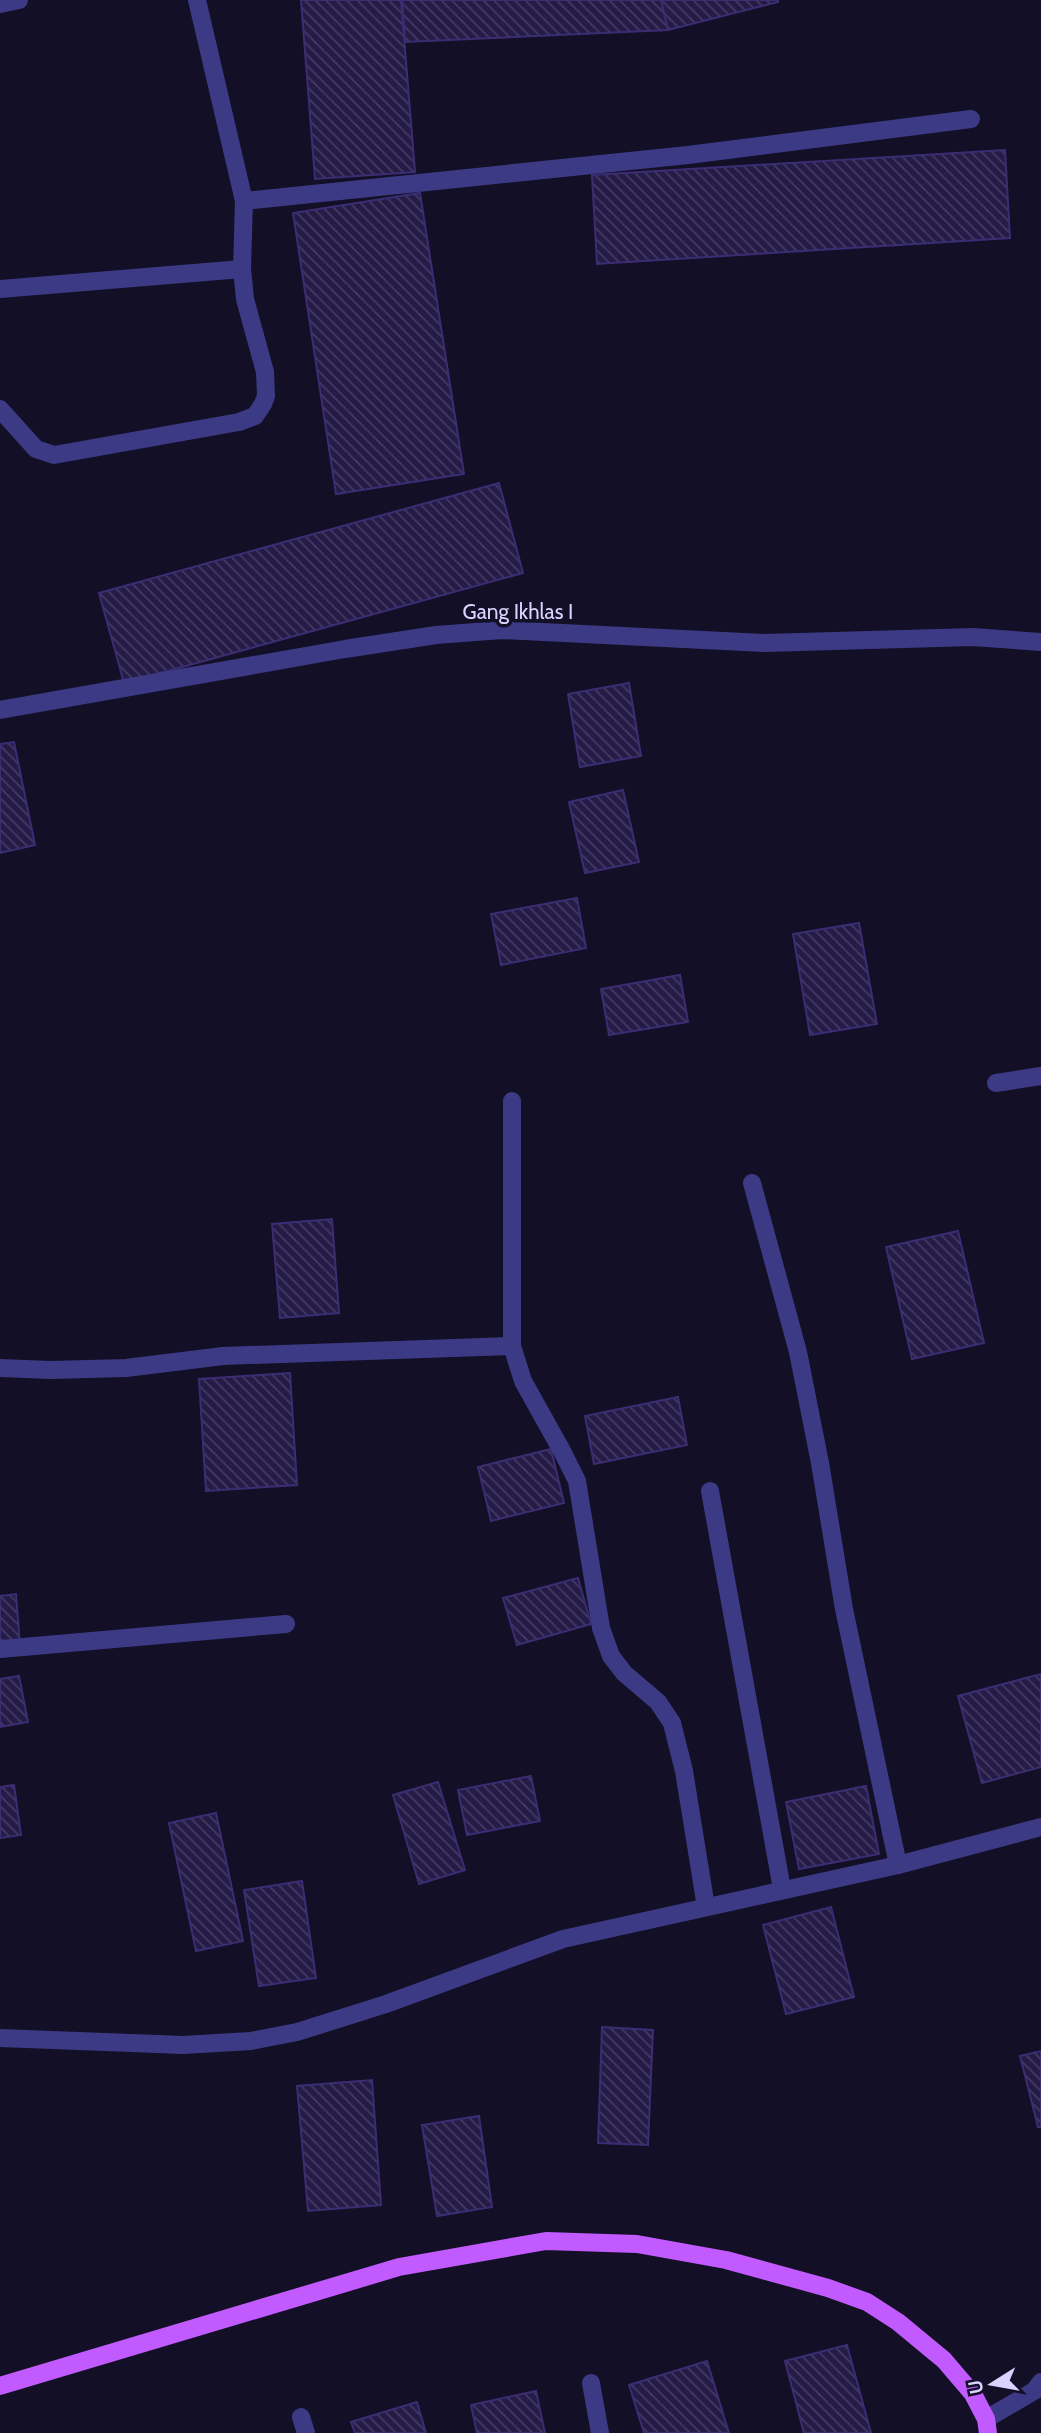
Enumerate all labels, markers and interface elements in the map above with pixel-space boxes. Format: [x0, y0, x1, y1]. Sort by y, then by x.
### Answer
street label: Gang Ikhlas I [463, 599, 573, 624]
north arrow [957, 2349, 1027, 2419]
text: U [963, 2378, 988, 2396]

